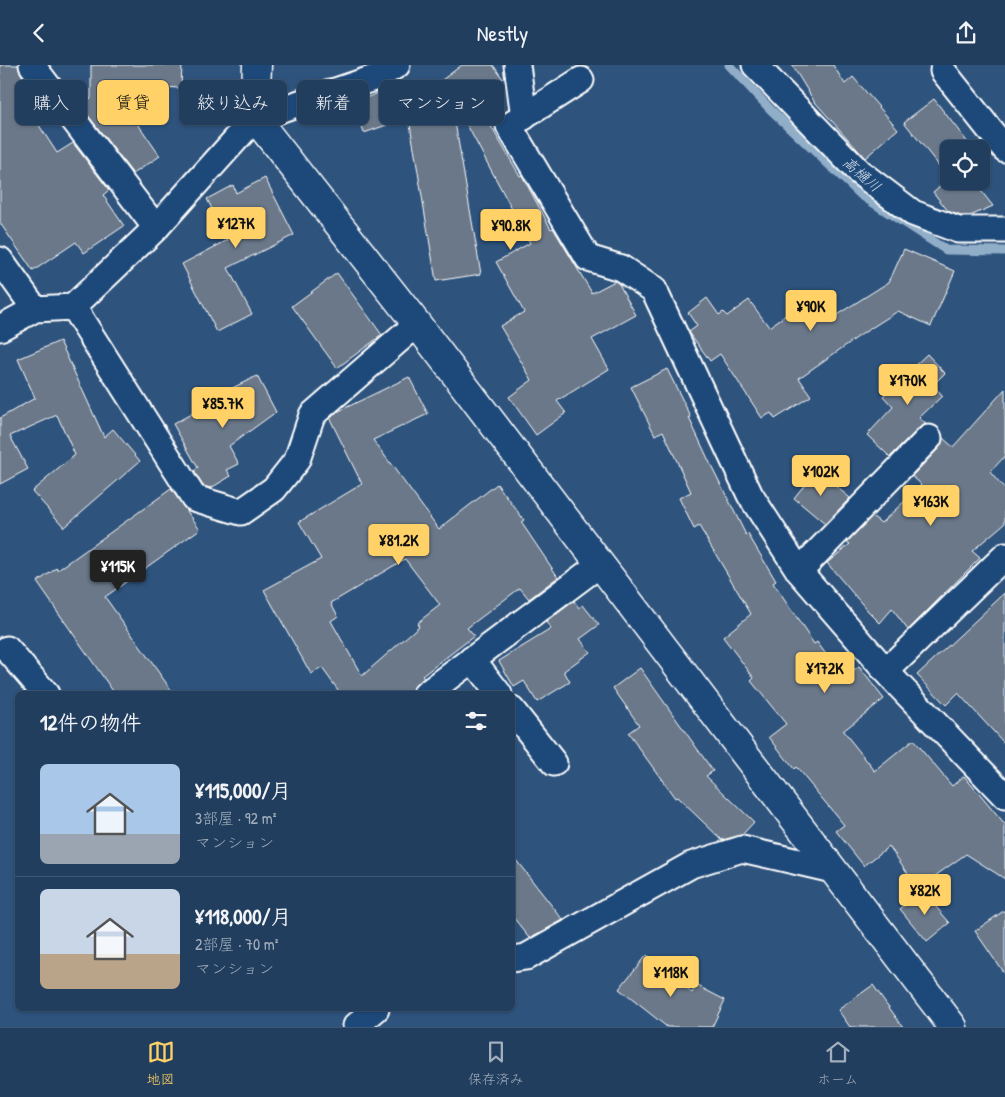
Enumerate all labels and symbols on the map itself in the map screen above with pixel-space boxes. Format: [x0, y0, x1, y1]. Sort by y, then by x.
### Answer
water label: 高樋川 [838, 151, 886, 197]
pin: ¥127K [201, 207, 271, 249]
pin: ¥90.8K [470, 209, 552, 251]
pin: ¥90K [781, 289, 841, 332]
pin: ¥170K [873, 363, 943, 406]
pin: ¥85.7K [182, 387, 264, 429]
pin: ¥102K [786, 455, 856, 497]
pin: ¥163K [896, 485, 966, 527]
pin: ¥81.2K [358, 523, 440, 566]
pin: ¥115K [83, 549, 153, 592]
pin: ¥172K [790, 651, 860, 694]
pin: ¥82K [895, 873, 955, 916]
pin: ¥118K [636, 955, 706, 998]

